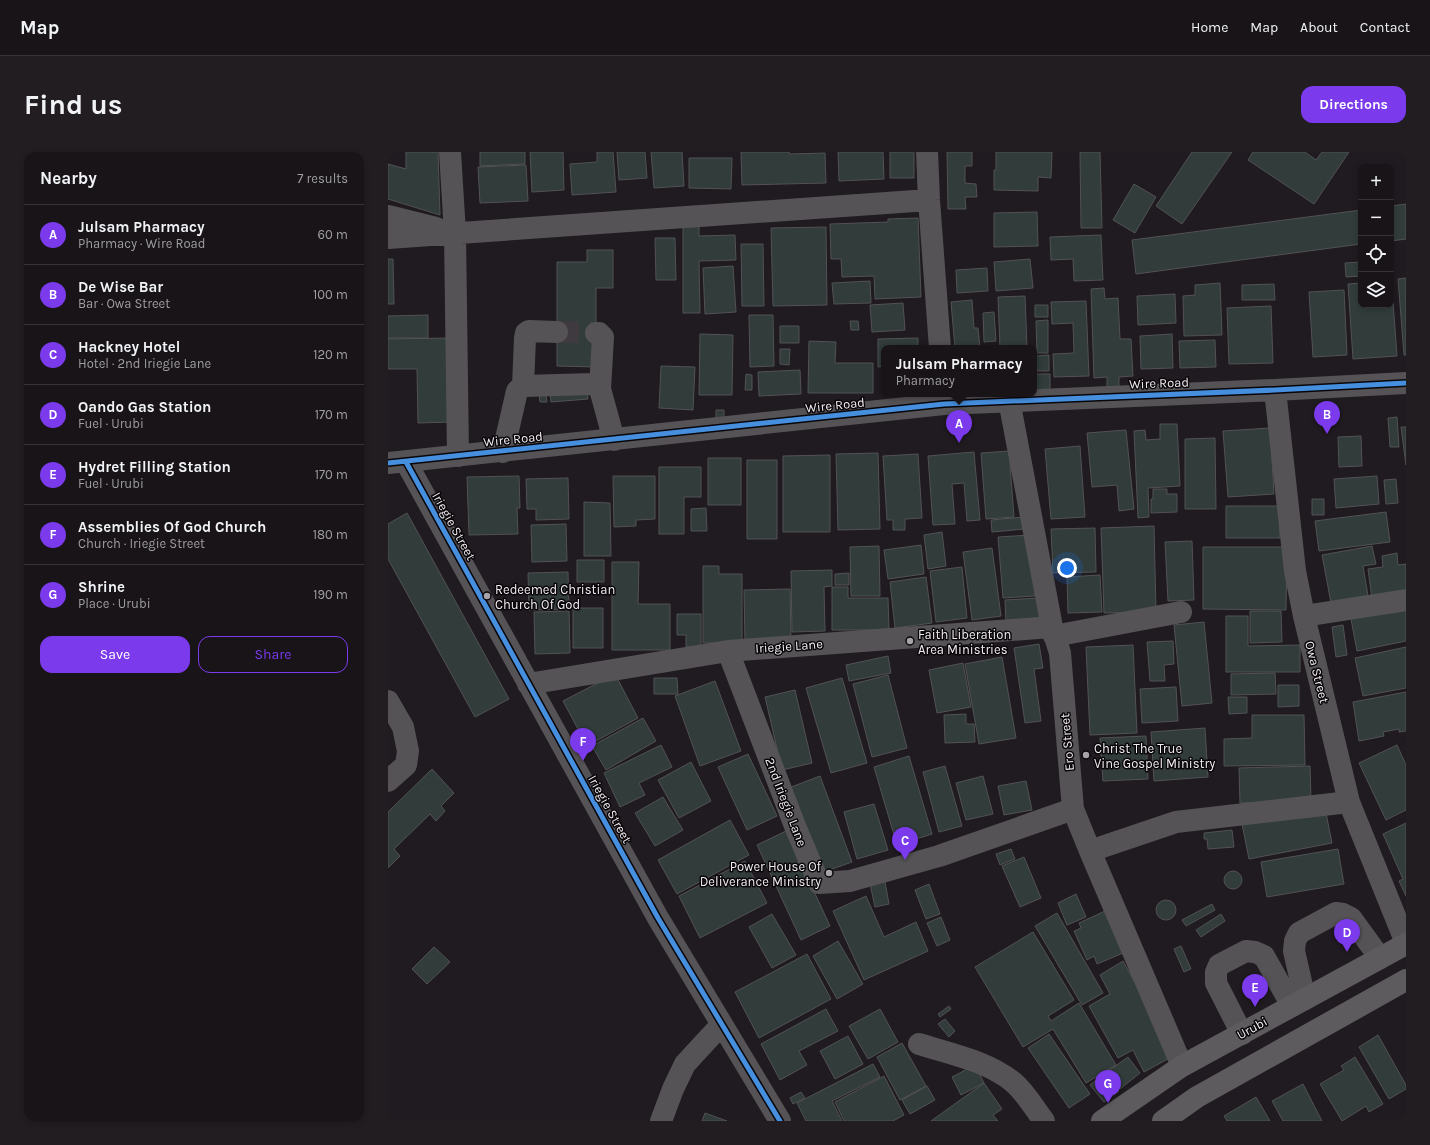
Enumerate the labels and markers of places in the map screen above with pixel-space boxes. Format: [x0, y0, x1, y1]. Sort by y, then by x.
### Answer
pin: B [1314, 401, 1340, 434]
pin: A [946, 410, 972, 443]
place label: Redeemed Christian Church Of God [495, 582, 615, 612]
marker: Redeemed Christian Church Of God [482, 591, 492, 601]
place label: Faith Liberation Area Ministries [918, 627, 1011, 657]
marker: Faith Liberation Area Ministries [905, 636, 915, 646]
pin: F [570, 728, 596, 761]
place label: Christ The True Vine Gospel Ministry [1094, 741, 1215, 771]
marker: Christ The True Vine Gospel Ministry [1081, 750, 1091, 760]
pin: C [892, 827, 918, 860]
place label: Power House Of Deliverance Ministry [700, 859, 822, 889]
marker: Power House Of Deliverance Ministry [824, 868, 834, 878]
pin: D [1334, 919, 1360, 952]
pin: E [1242, 974, 1268, 1007]
pin: G [1095, 1070, 1121, 1103]

